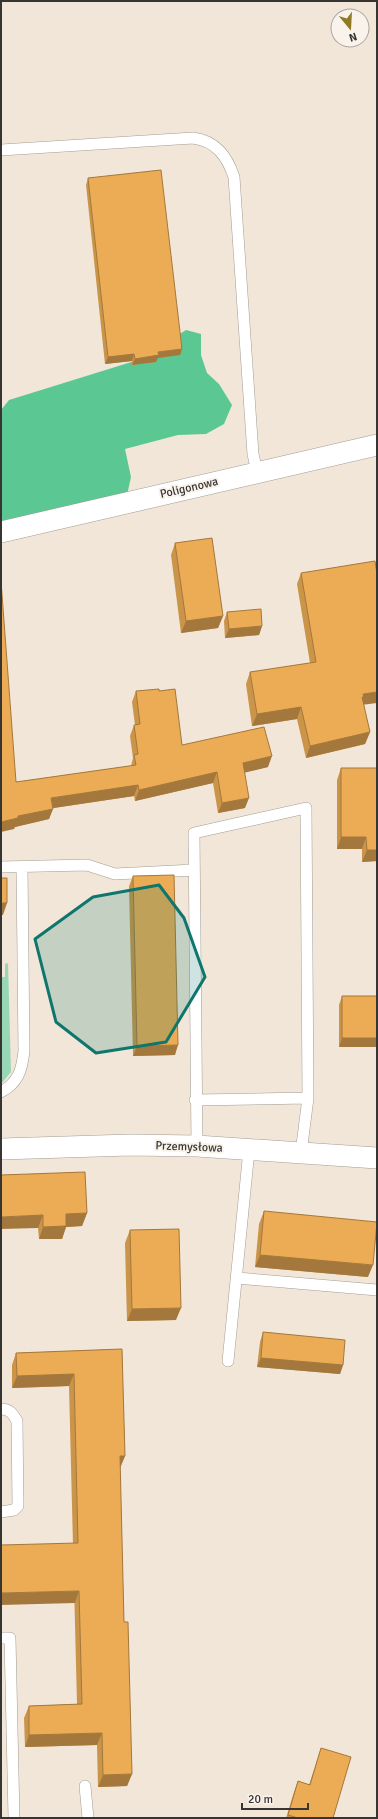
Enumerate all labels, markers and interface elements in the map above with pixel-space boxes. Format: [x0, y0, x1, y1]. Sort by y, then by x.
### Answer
north arrow [330, 8, 370, 48]
text: N [347, 30, 359, 44]
street label: Poligonowa [158, 474, 220, 502]
street label: Przemysłowa [155, 1138, 223, 1156]
scale bar [242, 1785, 308, 1811]
text: 20 m [248, 1792, 273, 1807]

